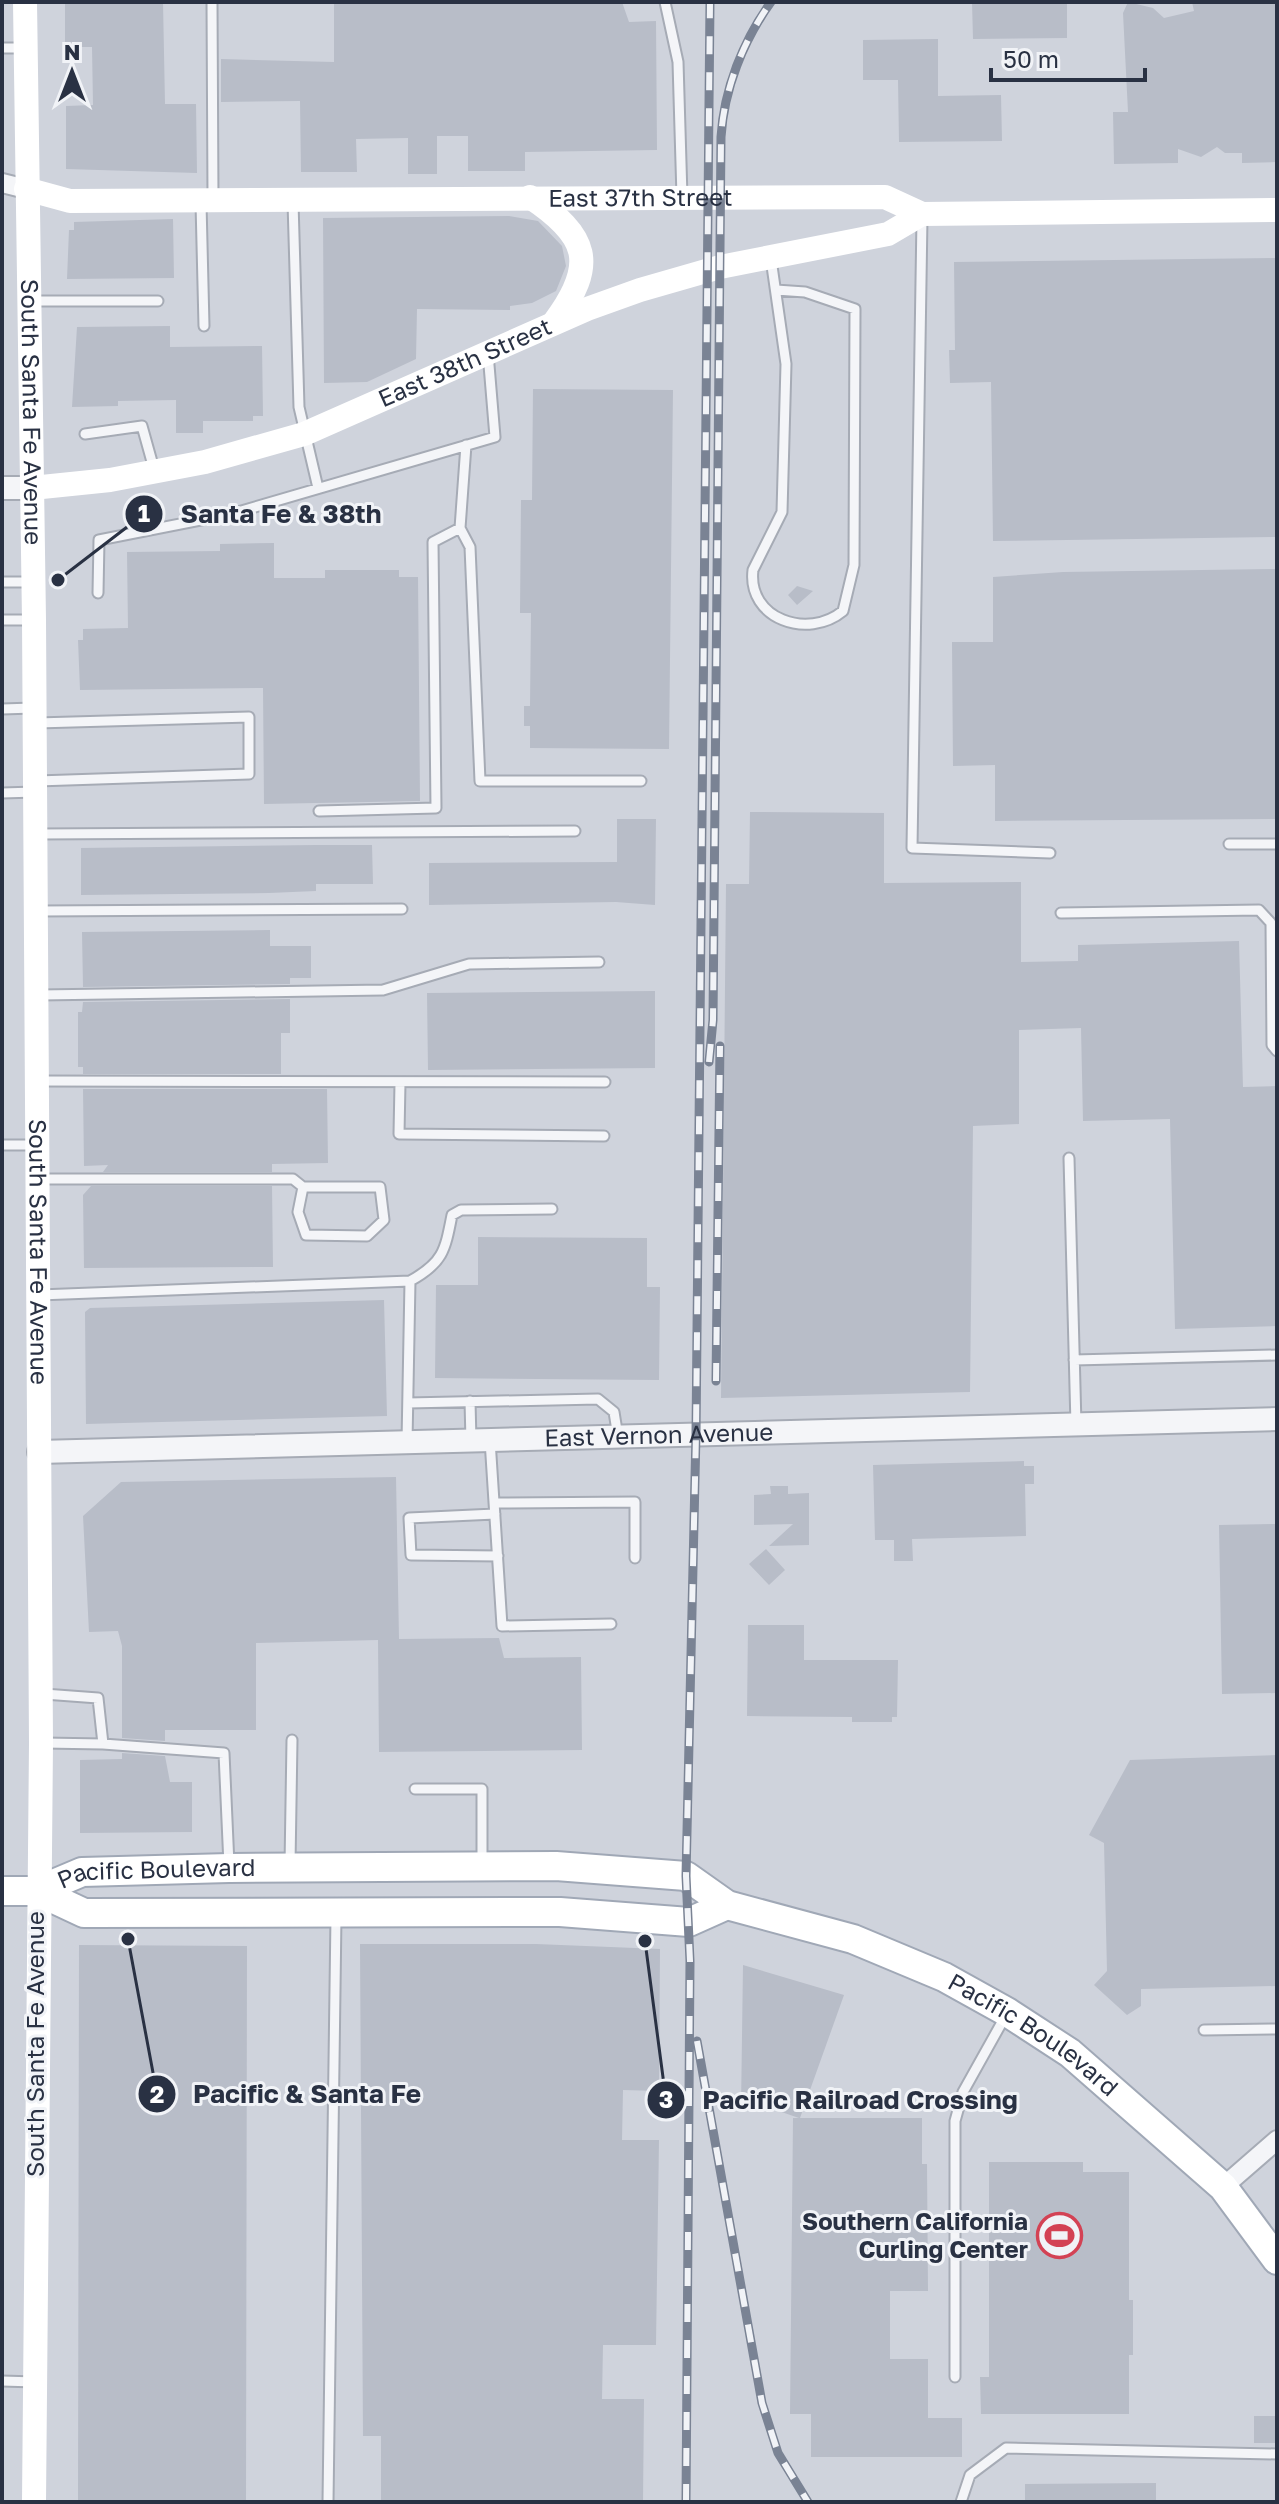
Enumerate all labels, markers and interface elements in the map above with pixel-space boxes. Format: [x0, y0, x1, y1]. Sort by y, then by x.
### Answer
north arrow [32, 32, 112, 112]
scale bar [991, 32, 1145, 82]
text: N [64, 38, 80, 65]
text: 50 m [1003, 44, 1059, 73]
street label: East 37th Street [548, 182, 733, 212]
street label: South Santa Fe Avenue [16, 279, 49, 545]
street label: East 38th Street [373, 311, 556, 412]
callout: Santa Fe & 38th [124, 489, 397, 539]
text: 1 [138, 498, 150, 527]
text: Santa Fe & 38th [181, 498, 381, 529]
street label: South Santa Fe Avenue [24, 1119, 55, 1385]
street label: East Vernon Avenue [544, 1416, 774, 1452]
street label: Pacific Boulevard [52, 1852, 256, 1894]
street label: South Santa Fe Avenue [20, 1911, 49, 2177]
street label: Pacific Boulevard [944, 1966, 1125, 2101]
callout: Pacific & Santa Fe [137, 2069, 437, 2119]
callout: Pacific Railroad Crossing [646, 2075, 1034, 2125]
text: Pacific & Santa Fe [193, 2078, 421, 2109]
text: 2 [150, 2079, 164, 2108]
text: 3 [659, 2084, 673, 2113]
text: Pacific Railroad Crossing [702, 2084, 1018, 2115]
place label: Southern California Curling Center [802, 2206, 1028, 2263]
sports icon: Southern California Curling Center [1035, 2212, 1083, 2260]

